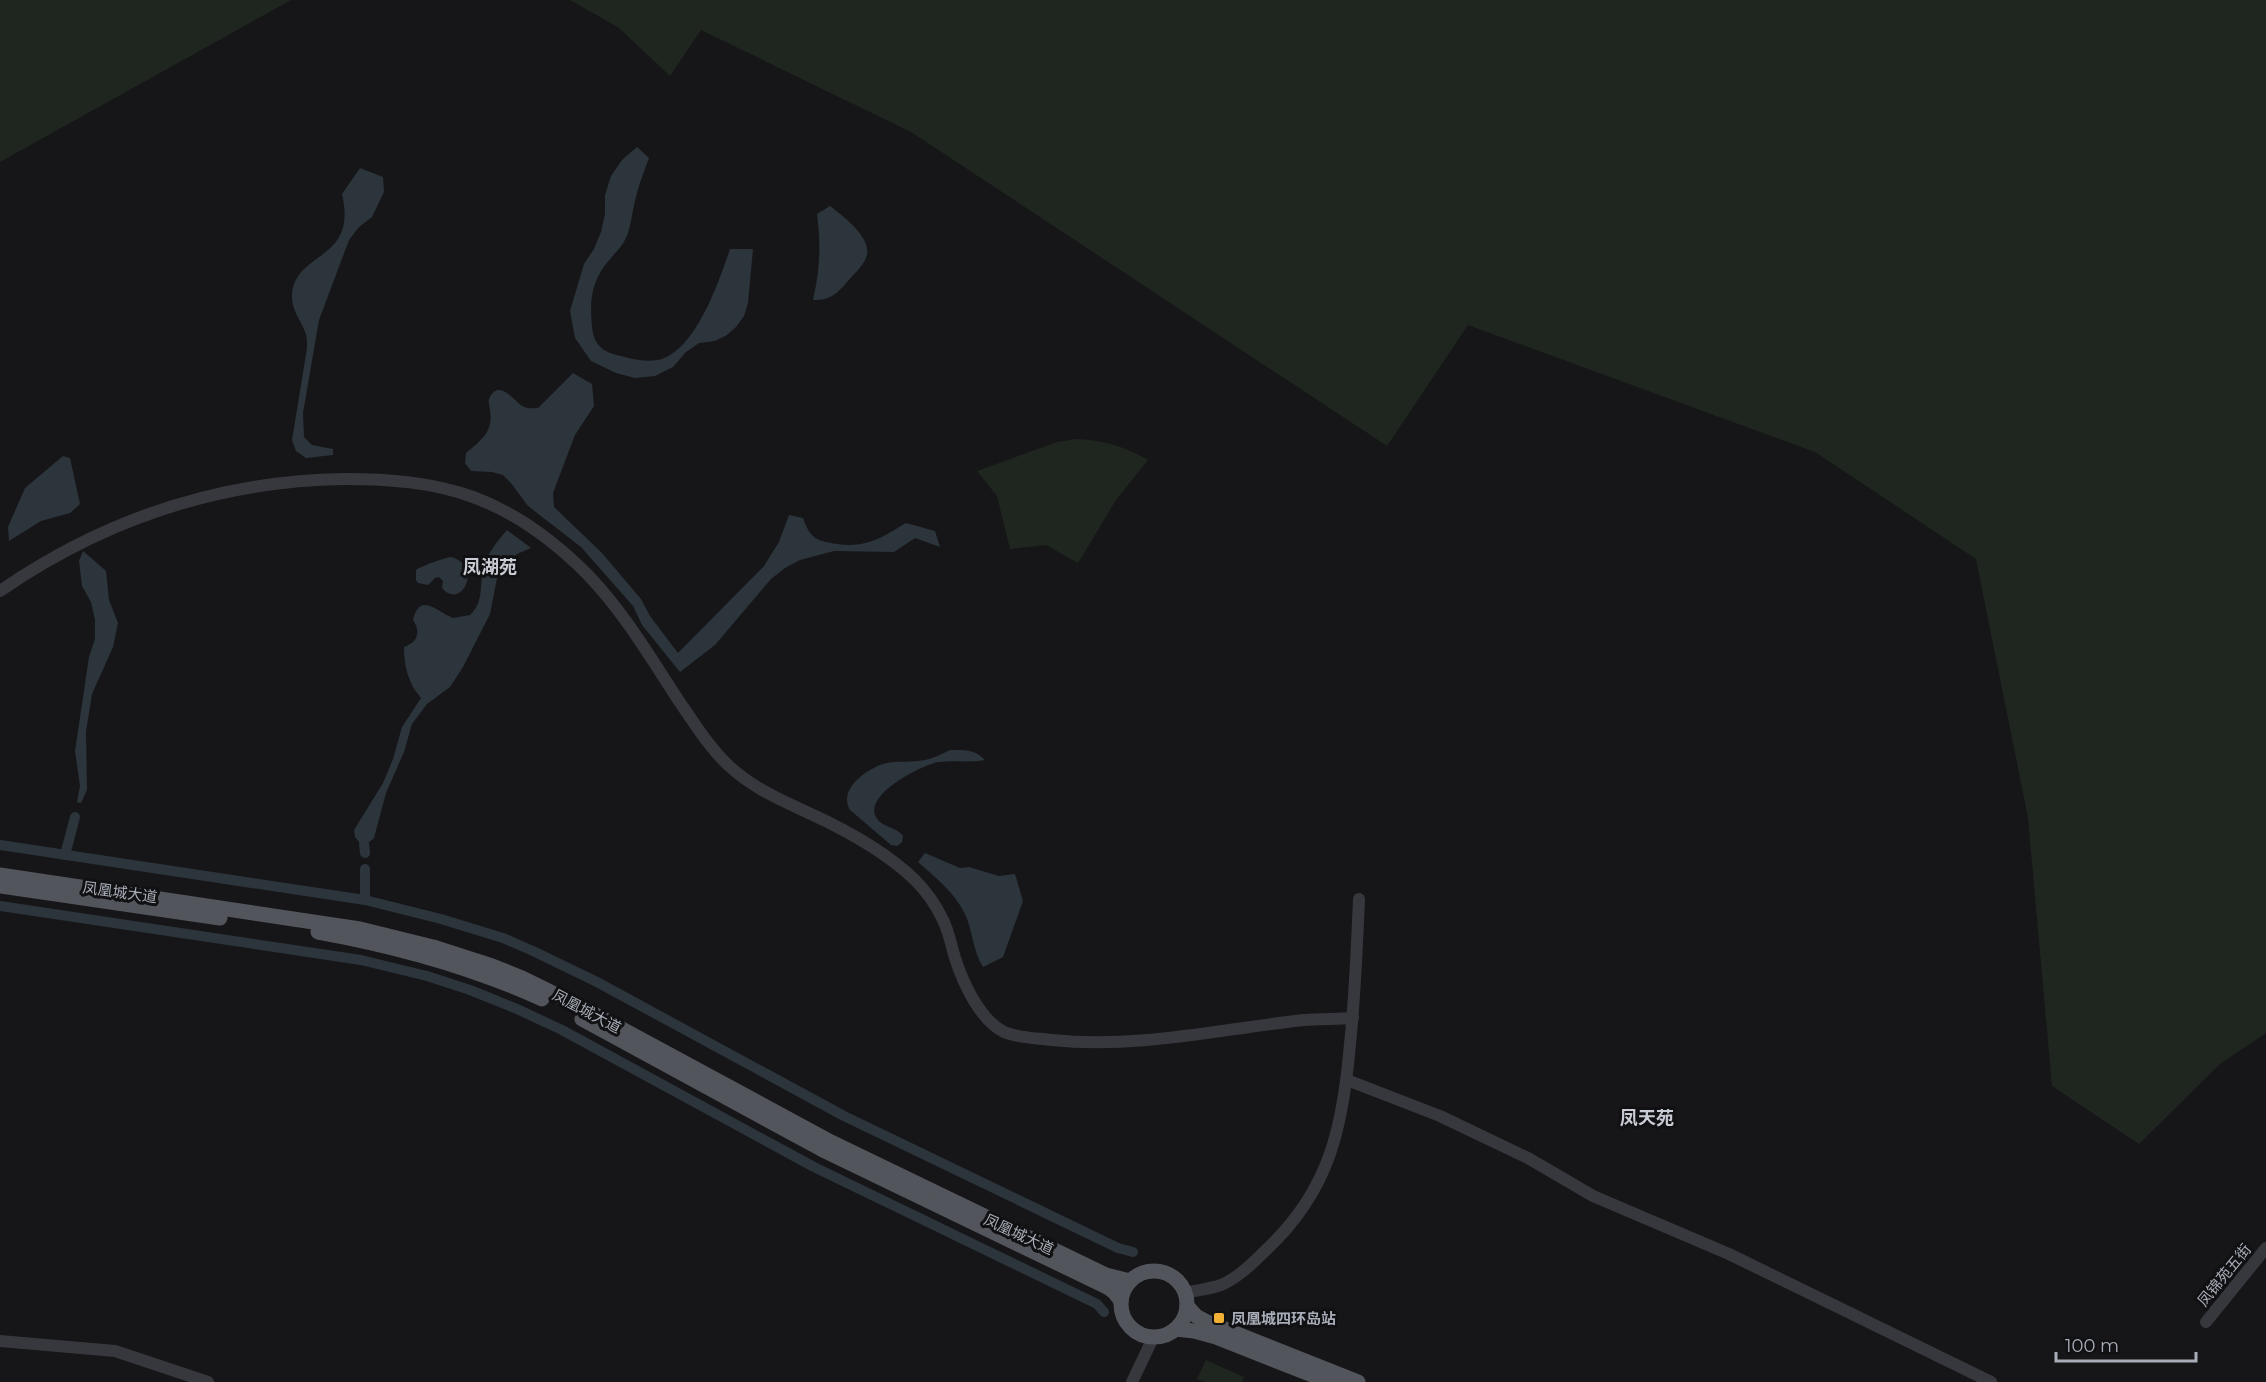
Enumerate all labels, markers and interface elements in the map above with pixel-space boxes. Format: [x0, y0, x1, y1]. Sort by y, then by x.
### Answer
district label: 凤湖苑 [463, 556, 517, 578]
street label: 凤凰城大道 [82, 877, 158, 907]
street label: 凤凰城大道 [549, 985, 625, 1037]
district label: 凤天苑 [1620, 1107, 1674, 1129]
street label: 凤凰城大道 [981, 1210, 1057, 1258]
street label: 凤锦苑五街 [2193, 1240, 2255, 1310]
place label: 凤凰城四环岛站 [1231, 1309, 1336, 1328]
marker: 凤凰城四环岛站 [1212, 1311, 1226, 1325]
scale bar [2056, 1325, 2196, 1363]
text: 100 m [2065, 1335, 2119, 1357]

